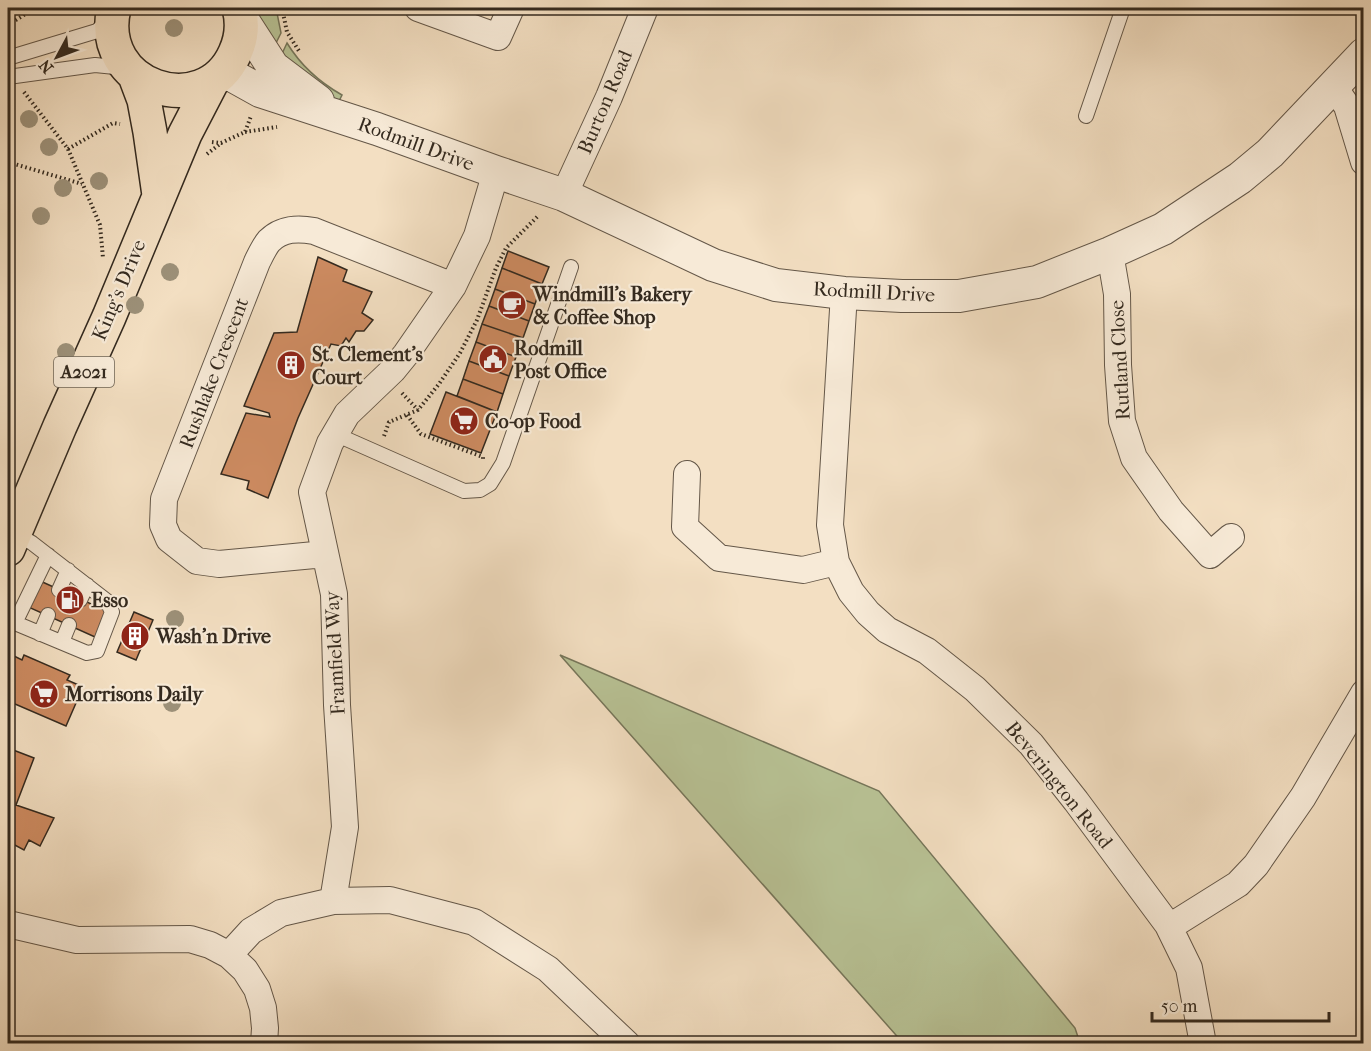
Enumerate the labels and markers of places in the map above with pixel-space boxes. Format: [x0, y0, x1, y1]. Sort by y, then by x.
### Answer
place label: Windmill's Bakery & Coffee Shop [532, 283, 693, 329]
cafe icon: Windmill's Bakery & Coffee Shop [496, 289, 528, 321]
place label: Rodmill Post Office [514, 337, 607, 383]
place label: St. Clement's Court [312, 343, 424, 389]
public building icon: Rodmill Post Office [477, 343, 509, 375]
building icon: St. Clement's Court [275, 349, 307, 381]
supermarket icon: Co-op Food [448, 405, 480, 437]
place label: Co-op Food [485, 410, 582, 433]
fuel station icon: Esso [54, 584, 86, 616]
place label: Esso [91, 589, 128, 612]
building icon: Wash'n Drive [119, 620, 151, 652]
place label: Wash'n Drive [155, 625, 271, 648]
supermarket icon: Morrisons Daily [28, 678, 60, 710]
place label: Morrisons Daily [64, 683, 204, 706]

